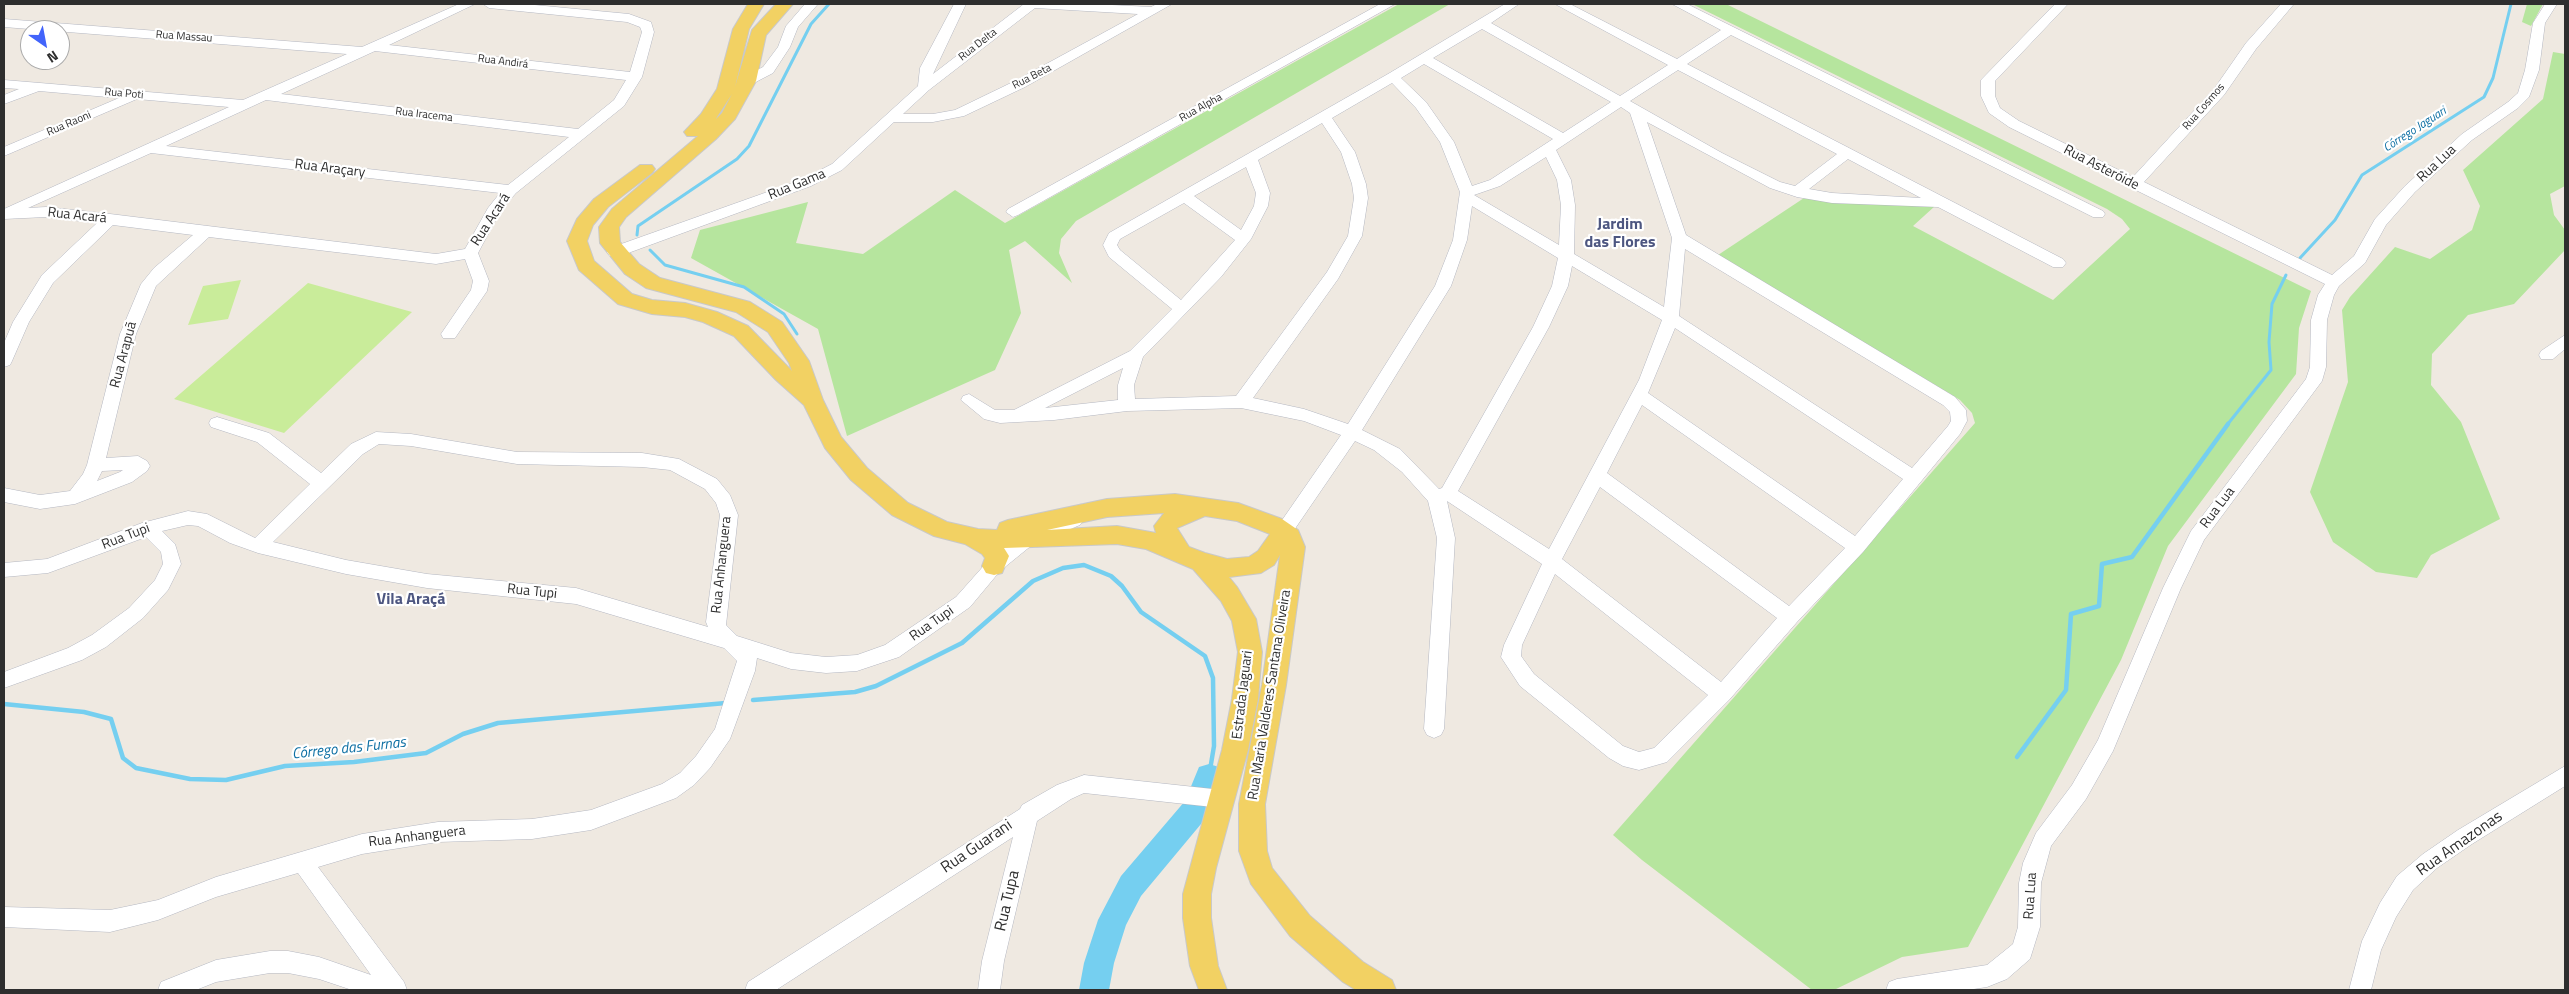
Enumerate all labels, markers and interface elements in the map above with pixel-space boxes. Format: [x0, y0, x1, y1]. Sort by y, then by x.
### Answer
north arrow [20, 20, 70, 70]
street label: Rua Delta [956, 26, 1000, 64]
street label: Rua Massau [155, 28, 213, 46]
text: N [43, 46, 63, 69]
street label: Rua Andirá [477, 52, 529, 72]
street label: Rua Beta [1010, 62, 1054, 92]
street label: Rua Cosmos [2180, 81, 2228, 133]
street label: Rua Poti [104, 86, 144, 102]
street label: Rua Alpha [1177, 91, 1225, 125]
water label: Córrego Jaguari [2381, 104, 2449, 156]
street label: Rua Iracema [395, 105, 453, 125]
street label: Rua Raoni [45, 109, 93, 139]
street label: Rua Asteróide [2060, 142, 2142, 194]
street label: Rua Lua [2414, 142, 2460, 186]
street label: Rua Araçary [294, 156, 366, 182]
street label: Rua Gama [766, 166, 828, 204]
street label: Rua Acará [468, 191, 514, 249]
street label: Rua Acará [47, 205, 107, 227]
district label: Jardim das Flores [1584, 215, 1656, 253]
street label: Rua Arapuã [107, 320, 141, 390]
street label: Rua Lua [2197, 484, 2239, 532]
street label: Rua Anhanguera [709, 516, 735, 614]
street label: Rua Tupi [100, 520, 152, 554]
street label: Rua Tupi [506, 581, 558, 603]
street label: Rua Maria Valderes Santana Oliveira [1245, 589, 1295, 801]
district label: Vila Araçá [377, 590, 445, 610]
street label: Rua Tupi [907, 603, 957, 645]
street label: Estrada Jaguari [1229, 650, 1257, 740]
water label: Córrego das Furnas [291, 734, 407, 764]
street label: Rua Amazonas [2413, 807, 2507, 881]
street label: Rua Guarani [938, 816, 1016, 878]
street label: Rua Anhanguera [368, 823, 466, 851]
street label: Rua Tupa [992, 869, 1024, 933]
street label: Rua Lua [2021, 872, 2041, 920]

